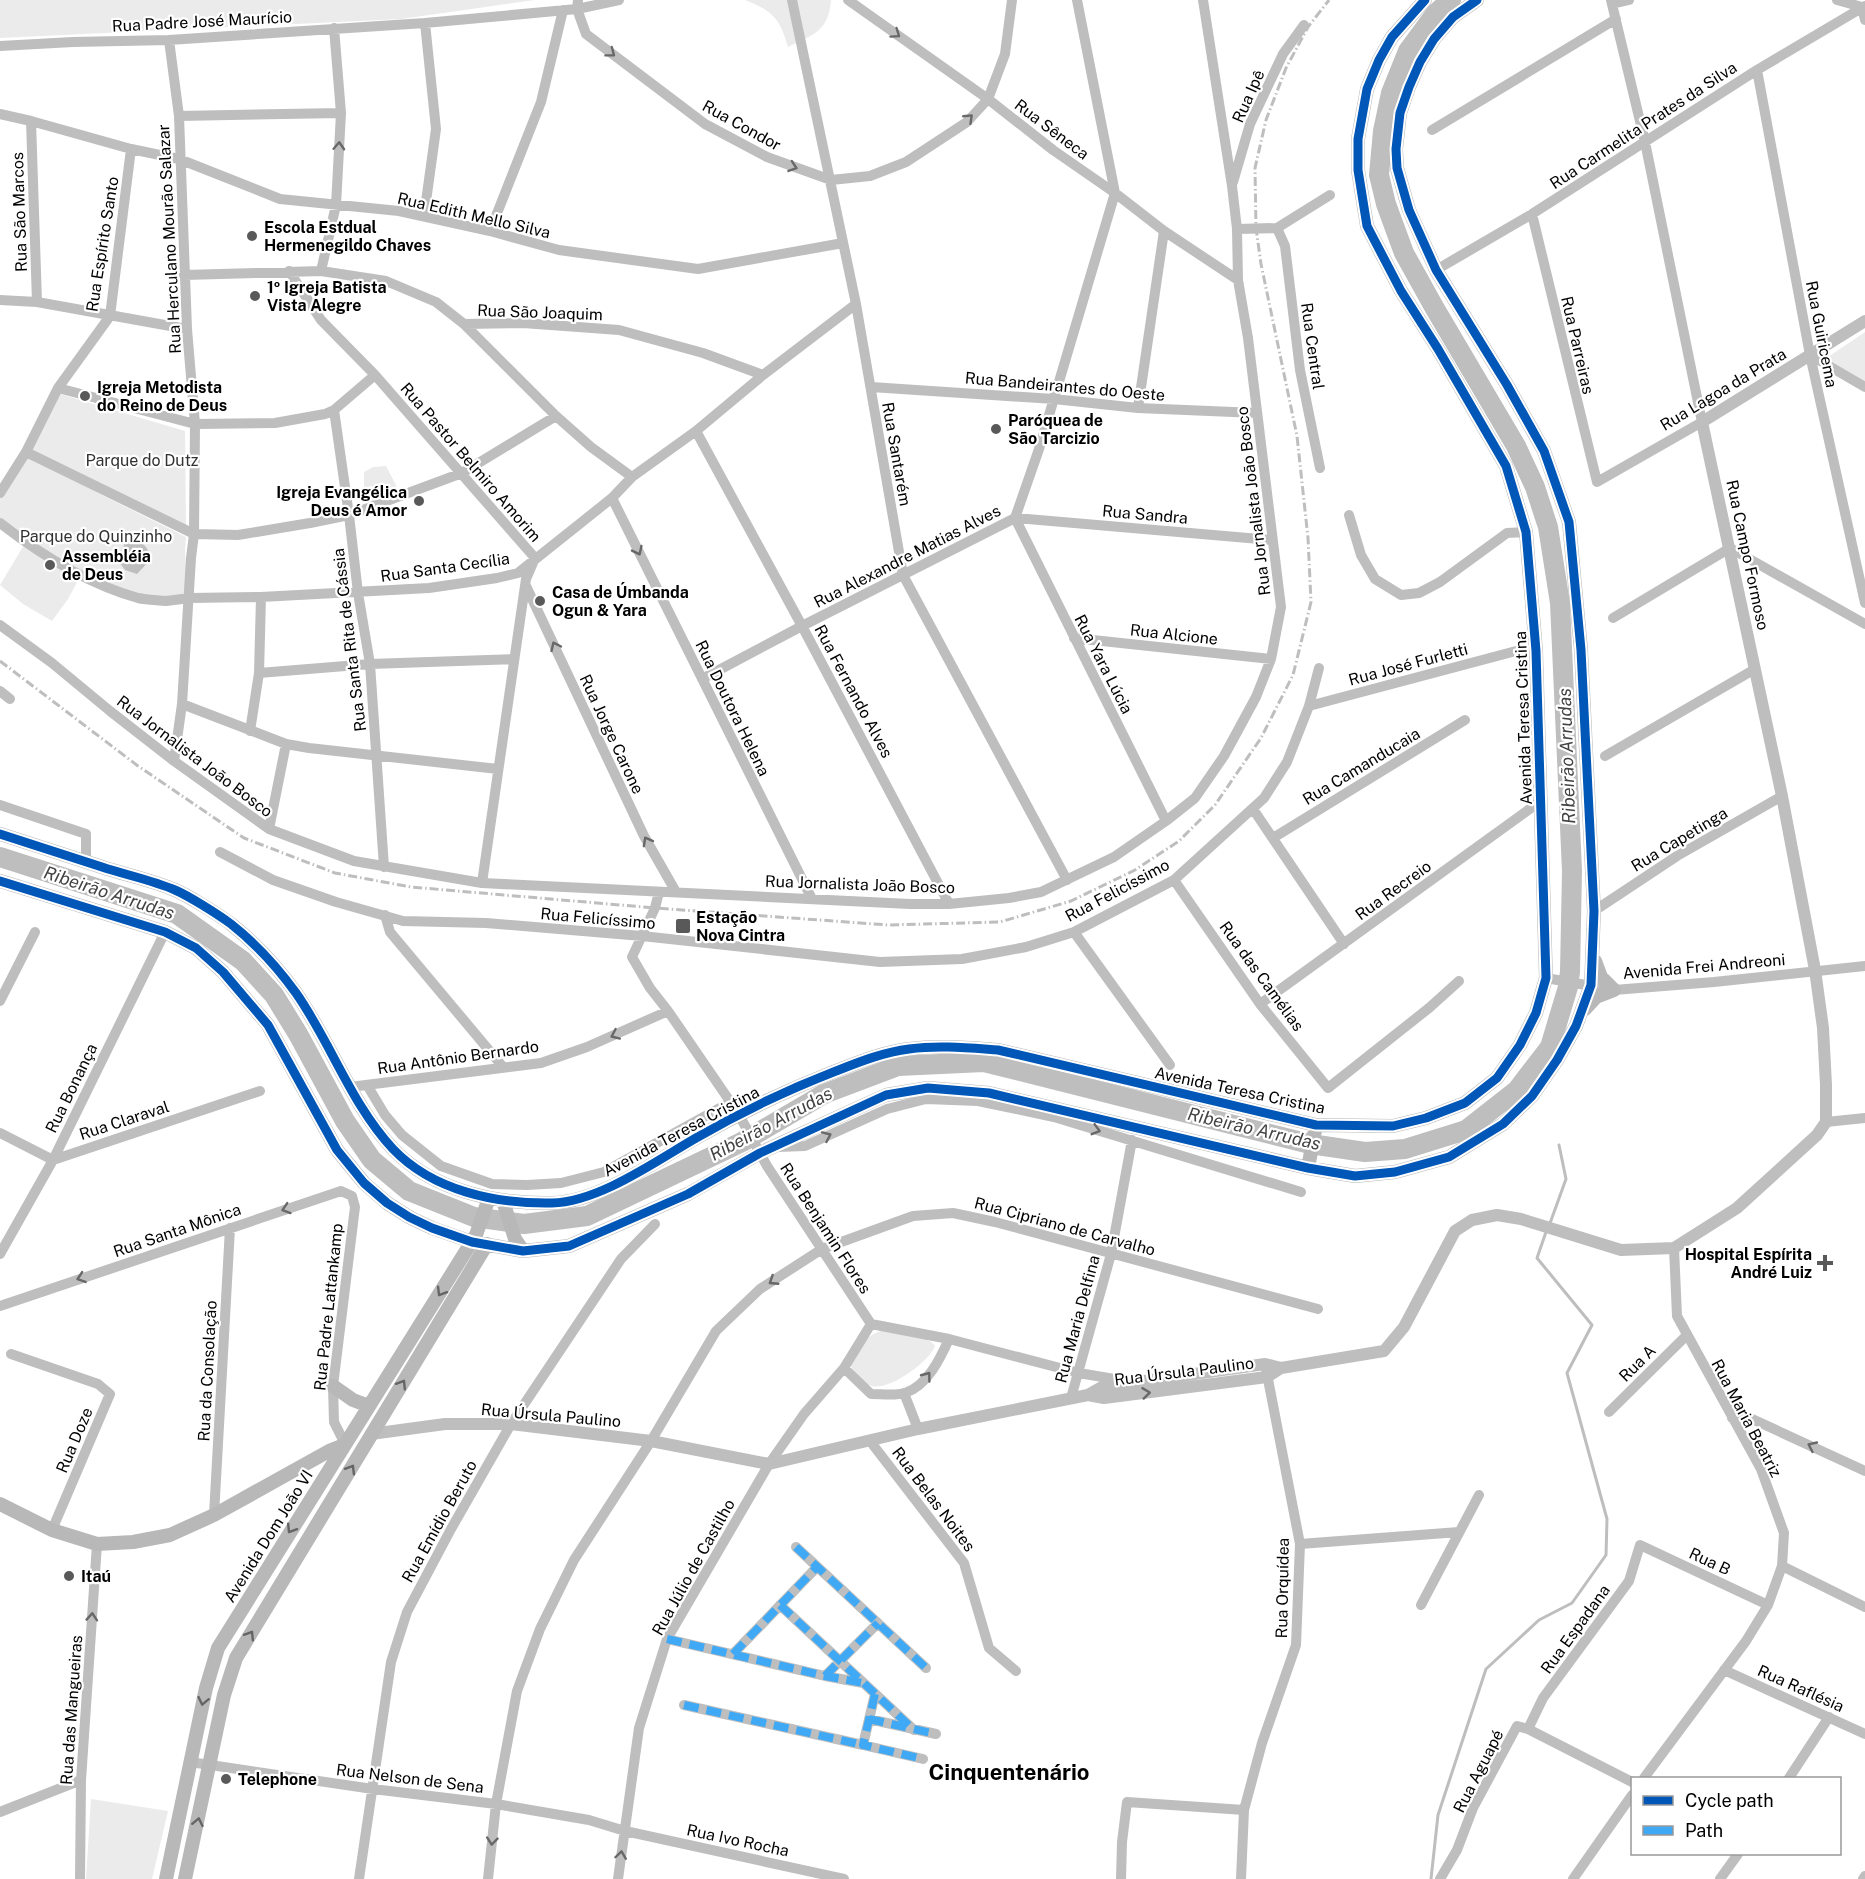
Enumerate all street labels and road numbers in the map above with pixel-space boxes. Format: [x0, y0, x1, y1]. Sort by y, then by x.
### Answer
street label: Rua Padre José Maurício [111, 7, 293, 36]
street label: Rua Carmelita Prates da Silva [1546, 58, 1740, 193]
street label: Rua Ipê [1228, 67, 1268, 126]
street label: Rua Sêneca [1011, 95, 1093, 164]
street label: Rua Condor [699, 96, 784, 155]
street label: Rua Herculano Mourão Salazar [154, 124, 185, 354]
street label: Rua São Marcos [8, 152, 31, 272]
street label: Rua Espírito Santo [82, 175, 123, 313]
street label: Rua Edith Mello Silva [395, 189, 552, 242]
street label: Rua Guiricema [1802, 279, 1841, 389]
street label: Rua Parreiras [1557, 294, 1598, 396]
street label: Rua São Joaquim [477, 301, 603, 324]
street label: Rua Central [1297, 301, 1328, 391]
street label: Rua Lagoa da Prata [1657, 344, 1790, 435]
street label: Rua Bandeirantes do Oeste [964, 368, 1166, 405]
street label: Rua Pastor Belmiro Amorim [396, 379, 545, 546]
street label: Rua Santarém [878, 401, 915, 508]
street label: Rua Jornalista João Bosco [1232, 405, 1275, 597]
street label: Rua Campo Formoso [1722, 478, 1773, 632]
street label: Rua Alexandre Matias Alves [811, 501, 1004, 612]
street label: Rua Sandra [1101, 501, 1189, 528]
street label: Rua Santa Rita de Cássia [329, 547, 370, 733]
street label: Rua Santa Cecília [379, 549, 511, 586]
street label: Rua Yara Lúcia [1070, 611, 1137, 717]
street label: Rua Alcione [1129, 620, 1219, 649]
street label: Rua Fernando Alves [810, 621, 897, 761]
street label: Avenida Teresa Cristina [1511, 631, 1536, 805]
street label: Rua Doutora Helena [691, 637, 774, 779]
street label: Rua José Furletti [1346, 639, 1470, 690]
street label: Rua Jorge Carone [576, 671, 648, 797]
street label: Rua Jornalista João Bosco [113, 692, 276, 821]
street label: Rua Camanducaia [1299, 724, 1423, 809]
street label: Rua Capetinga [1628, 803, 1731, 876]
street label: Rua Felicíssimo [1062, 855, 1173, 926]
street label: Rua Recreio [1352, 857, 1435, 924]
street label: Rua Jornalista João Bosco [765, 872, 955, 897]
street label: Rua Felicíssimo [540, 904, 656, 933]
street label: Rua das Camélias [1215, 918, 1308, 1035]
street label: Avenida Frei Andreoni [1622, 950, 1786, 983]
street label: Rua Antônio Bernardo [376, 1037, 540, 1078]
street label: Rua Bonança [42, 1040, 101, 1136]
street label: Avenida Teresa Cristina [1153, 1063, 1327, 1118]
street label: Avenida Teresa Cristina [600, 1082, 762, 1181]
street label: Rua Claraval [77, 1097, 172, 1144]
street label: Rua Benjamin Flores [776, 1159, 875, 1297]
street label: Rua Cipriano de Carvalho [972, 1193, 1157, 1260]
street label: Rua Santa Mônica [111, 1200, 243, 1261]
street label: Rua Padre Lattankamp [310, 1222, 347, 1392]
street label: Rua Maria Delfina [1051, 1253, 1104, 1385]
street label: Rua da Consolação [194, 1300, 221, 1442]
street label: Rua A [1615, 1341, 1660, 1386]
street label: Rua Úrsula Paulino [1113, 1353, 1255, 1389]
street label: Rua Maria Beatriz [1707, 1356, 1786, 1481]
street label: Rua Úrsula Paulino [480, 1399, 622, 1431]
street label: Rua Doze [52, 1405, 97, 1476]
street label: Rua Belas Noites [888, 1443, 979, 1555]
street label: Rua Emídio Beruto [398, 1457, 481, 1586]
street label: Avenida Dom João VI [220, 1467, 317, 1606]
street label: Rua Júlio de Castilho [648, 1496, 739, 1639]
street label: Rua Orquídea [1272, 1538, 1293, 1638]
street label: Rua B [1686, 1544, 1733, 1579]
street label: Rua Espadana [1537, 1581, 1614, 1677]
street label: Rua das Mangueiras [57, 1635, 86, 1785]
street label: Rua Raflésia [1755, 1661, 1847, 1716]
street label: Rua Aguapé [1449, 1727, 1507, 1816]
street label: Rua Nelson de Sena [335, 1760, 485, 1797]
street label: Rua Ivo Rocha [685, 1820, 791, 1861]

